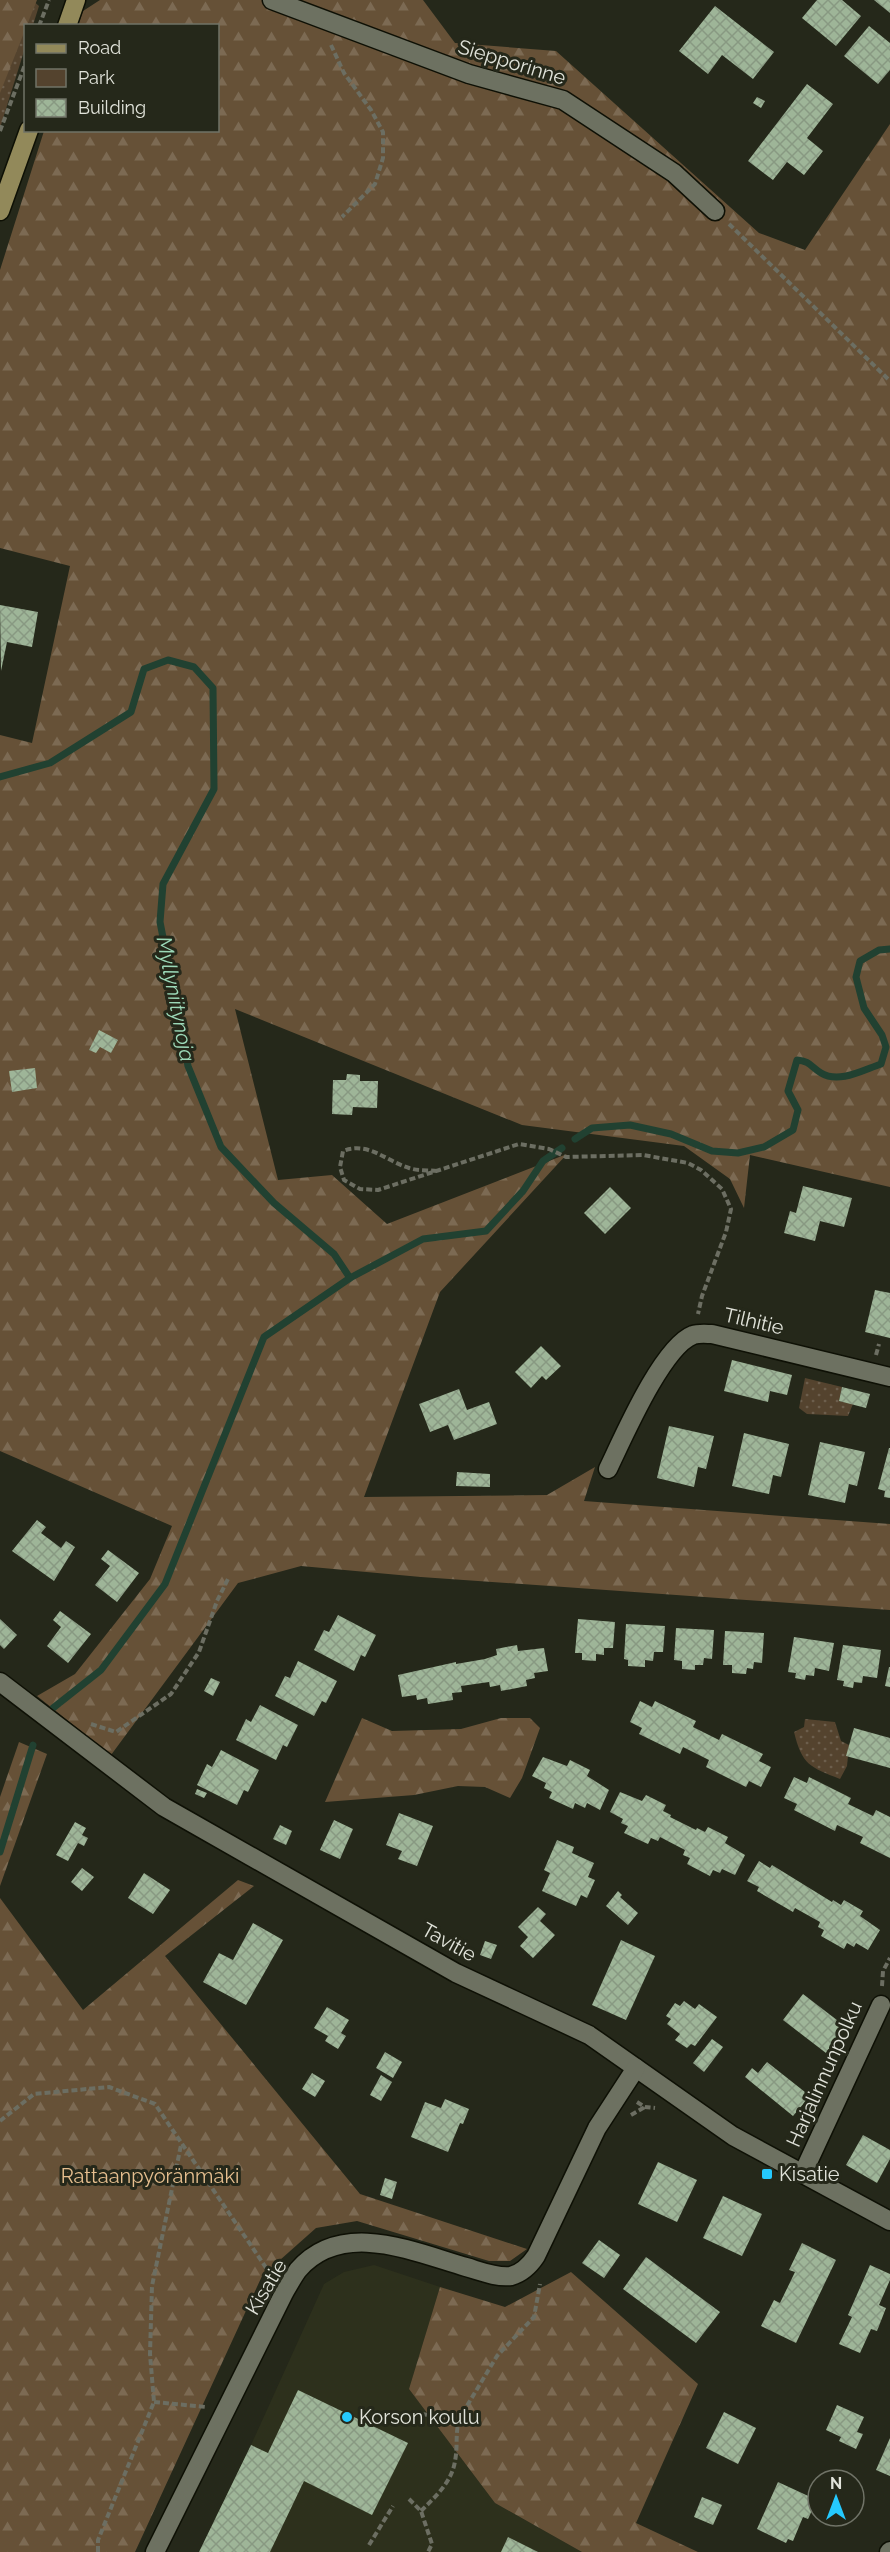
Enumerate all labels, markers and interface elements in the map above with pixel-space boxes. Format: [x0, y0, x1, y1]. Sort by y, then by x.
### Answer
legend [24, 24, 219, 132]
street label: Siepporinne [455, 34, 569, 90]
text: Road [78, 37, 121, 58]
text: Park [78, 67, 115, 88]
text: Building [78, 97, 146, 118]
water label: Myllyniitynoja [152, 934, 200, 1064]
street label: Tilhitie [722, 1302, 787, 1340]
street label: Tavitie [418, 1917, 481, 1967]
street label: Harjalinnunpolku [781, 1997, 867, 2151]
place label: Kisatie [779, 2162, 840, 2186]
park label: Rattaanpyöränmäki [61, 2164, 239, 2188]
marker: Kisatie [760, 2167, 774, 2181]
street label: Kisatie [240, 2255, 292, 2319]
place label: Korson koulu [359, 2405, 480, 2429]
marker: Korson koulu [340, 2410, 354, 2424]
north arrow [806, 2468, 866, 2528]
text: N [830, 2474, 842, 2493]

